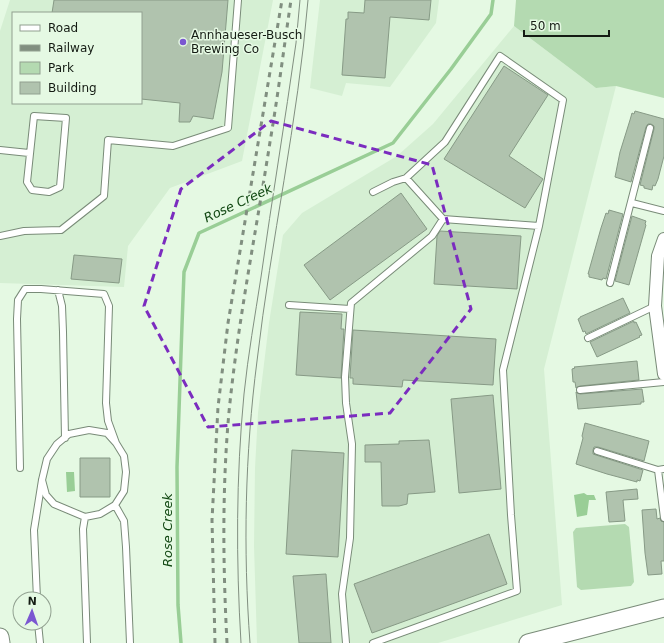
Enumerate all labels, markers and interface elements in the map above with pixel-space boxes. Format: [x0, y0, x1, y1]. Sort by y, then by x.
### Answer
legend [12, 12, 142, 104]
scale bar [524, 12, 609, 38]
text: 50 m [530, 19, 561, 33]
text: Road [48, 21, 78, 35]
place label: Annhaueser-Busch Brewing Co [191, 28, 302, 56]
marker: Annhaueser-Busch Brewing Co [178, 37, 188, 47]
text: Railway [48, 41, 94, 55]
text: Park [48, 61, 74, 75]
text: Building [48, 81, 97, 95]
water label: Rose Creek [201, 180, 275, 225]
water label: Rose Creek [160, 493, 175, 567]
north arrow [12, 591, 52, 631]
text: N [27, 595, 37, 608]

